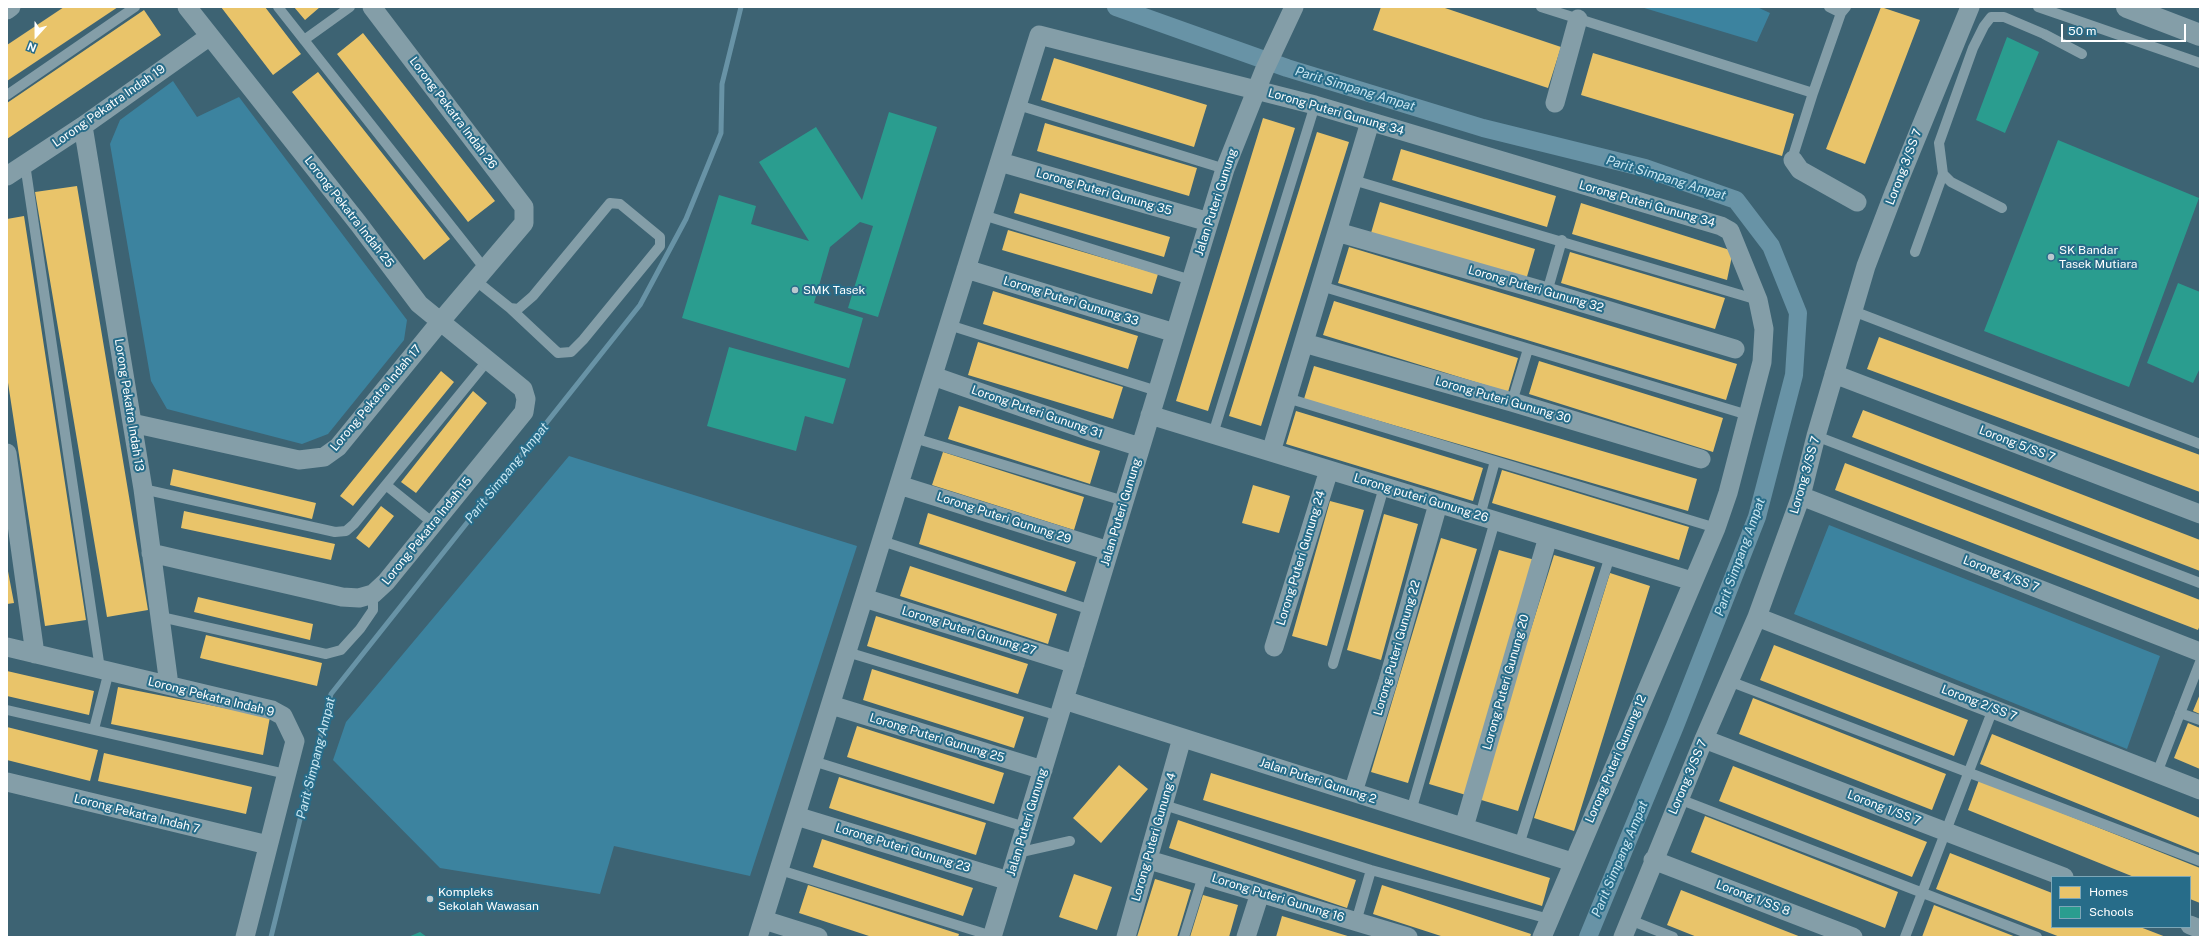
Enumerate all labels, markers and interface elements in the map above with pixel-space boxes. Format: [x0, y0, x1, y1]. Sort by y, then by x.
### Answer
north arrow [16, 16, 56, 56]
scale bar [2063, 16, 2188, 42]
text: 50 m [2068, 24, 2096, 38]
text: N [26, 40, 38, 54]
street label: Lorong Pekatra Indah 26 [406, 54, 500, 172]
street label: Lorong Pekatra Indah 19 [50, 62, 168, 150]
water label: Parit Simpang Ampat [1293, 63, 1417, 115]
street label: Lorong Puteri Gunung 34 [1266, 86, 1406, 138]
street label: Lorong 3/SS 7 [1883, 127, 1925, 207]
street label: Jalan Puteri Gunung [1192, 147, 1240, 257]
water label: Parit Simpang Ampat [1604, 152, 1728, 204]
street label: Lorong Pekatra Indah 25 [301, 154, 397, 270]
street label: Lorong Puteri Gunung 35 [1034, 166, 1174, 218]
street label: Lorong Puteri Gunung 34 [1577, 178, 1717, 230]
place label: SK Bandar Tasek Mutiara [2059, 243, 2137, 271]
marker: SK Bandar Tasek Mutiara [2046, 252, 2056, 262]
street label: Lorong Puteri Gunung 32 [1467, 263, 1605, 315]
street label: Lorong Puteri Gunung 33 [1002, 274, 1140, 328]
place label: SMK Tasek [803, 283, 865, 297]
marker: SMK Tasek [790, 285, 800, 295]
street label: Lorong Pekatra Indah 13 [111, 337, 147, 473]
street label: Lorong Pekatra Indah 17 [327, 342, 425, 454]
street label: Lorong Puteri Gunung 30 [1433, 374, 1573, 426]
street label: Lorong Puteri Gunung 31 [969, 383, 1105, 441]
water label: Parit Simpang Ampat [462, 420, 552, 526]
street label: Lorong 5/SS 7 [1977, 423, 2057, 465]
street label: Lorong 3/SS 7 [1787, 434, 1823, 516]
street label: Jalan Puteri Gunung [1098, 456, 1144, 568]
street label: Lorong puteri Gunung 26 [1352, 471, 1490, 525]
street label: Lorong Pekatra Indah 15 [379, 474, 475, 588]
street label: Lorong Puteri Gunung 29 [935, 489, 1073, 547]
street label: Lorong Puteri Gunung 24 [1274, 489, 1328, 627]
water label: Parit Simpang Ampat [1711, 496, 1769, 618]
street label: Lorong 4/SS 7 [1961, 553, 2041, 595]
street label: Lorong Puteri Gunung 22 [1371, 579, 1423, 717]
street label: Lorong Puteri Gunung 27 [900, 604, 1038, 658]
street label: Lorong Puteri Gunung 20 [1480, 613, 1532, 751]
street label: Lorong Pekatra Indah 9 [146, 674, 276, 720]
street label: Lorong 2/SS 7 [1939, 682, 2019, 724]
street label: Lorong Puteri Gunung 12 [1582, 693, 1650, 825]
water label: Parit Simpang Ampat [293, 696, 339, 820]
street label: Lorong Puteri Gunung 25 [868, 711, 1006, 765]
street label: Lorong 3/SS 7 [1666, 737, 1710, 817]
street label: Jalan Puteri Gunung 2 [1258, 755, 1378, 807]
street label: Jalan Puteri Gunung [1004, 766, 1050, 878]
street label: Lorong Puteri Gunung 4 [1129, 771, 1179, 903]
street label: Lorong 1/SS 7 [1845, 787, 1923, 829]
street label: Lorong Pekatra Indah 7 [73, 791, 201, 837]
water label: Parit Simpang Ampat [1588, 799, 1652, 919]
street label: Lorong Puteri Gunung 23 [834, 821, 972, 875]
street label: Lorong Puteri Gunung 16 [1210, 871, 1346, 925]
legend [2051, 876, 2191, 928]
street label: Lorong 1/SS 8 [1714, 877, 1792, 919]
place label: Kompleks Sekolah Wawasan [438, 885, 539, 913]
text: Homes [2089, 885, 2128, 899]
marker: Kompleks Sekolah Wawasan [425, 894, 435, 904]
text: Schools [2089, 905, 2134, 919]

